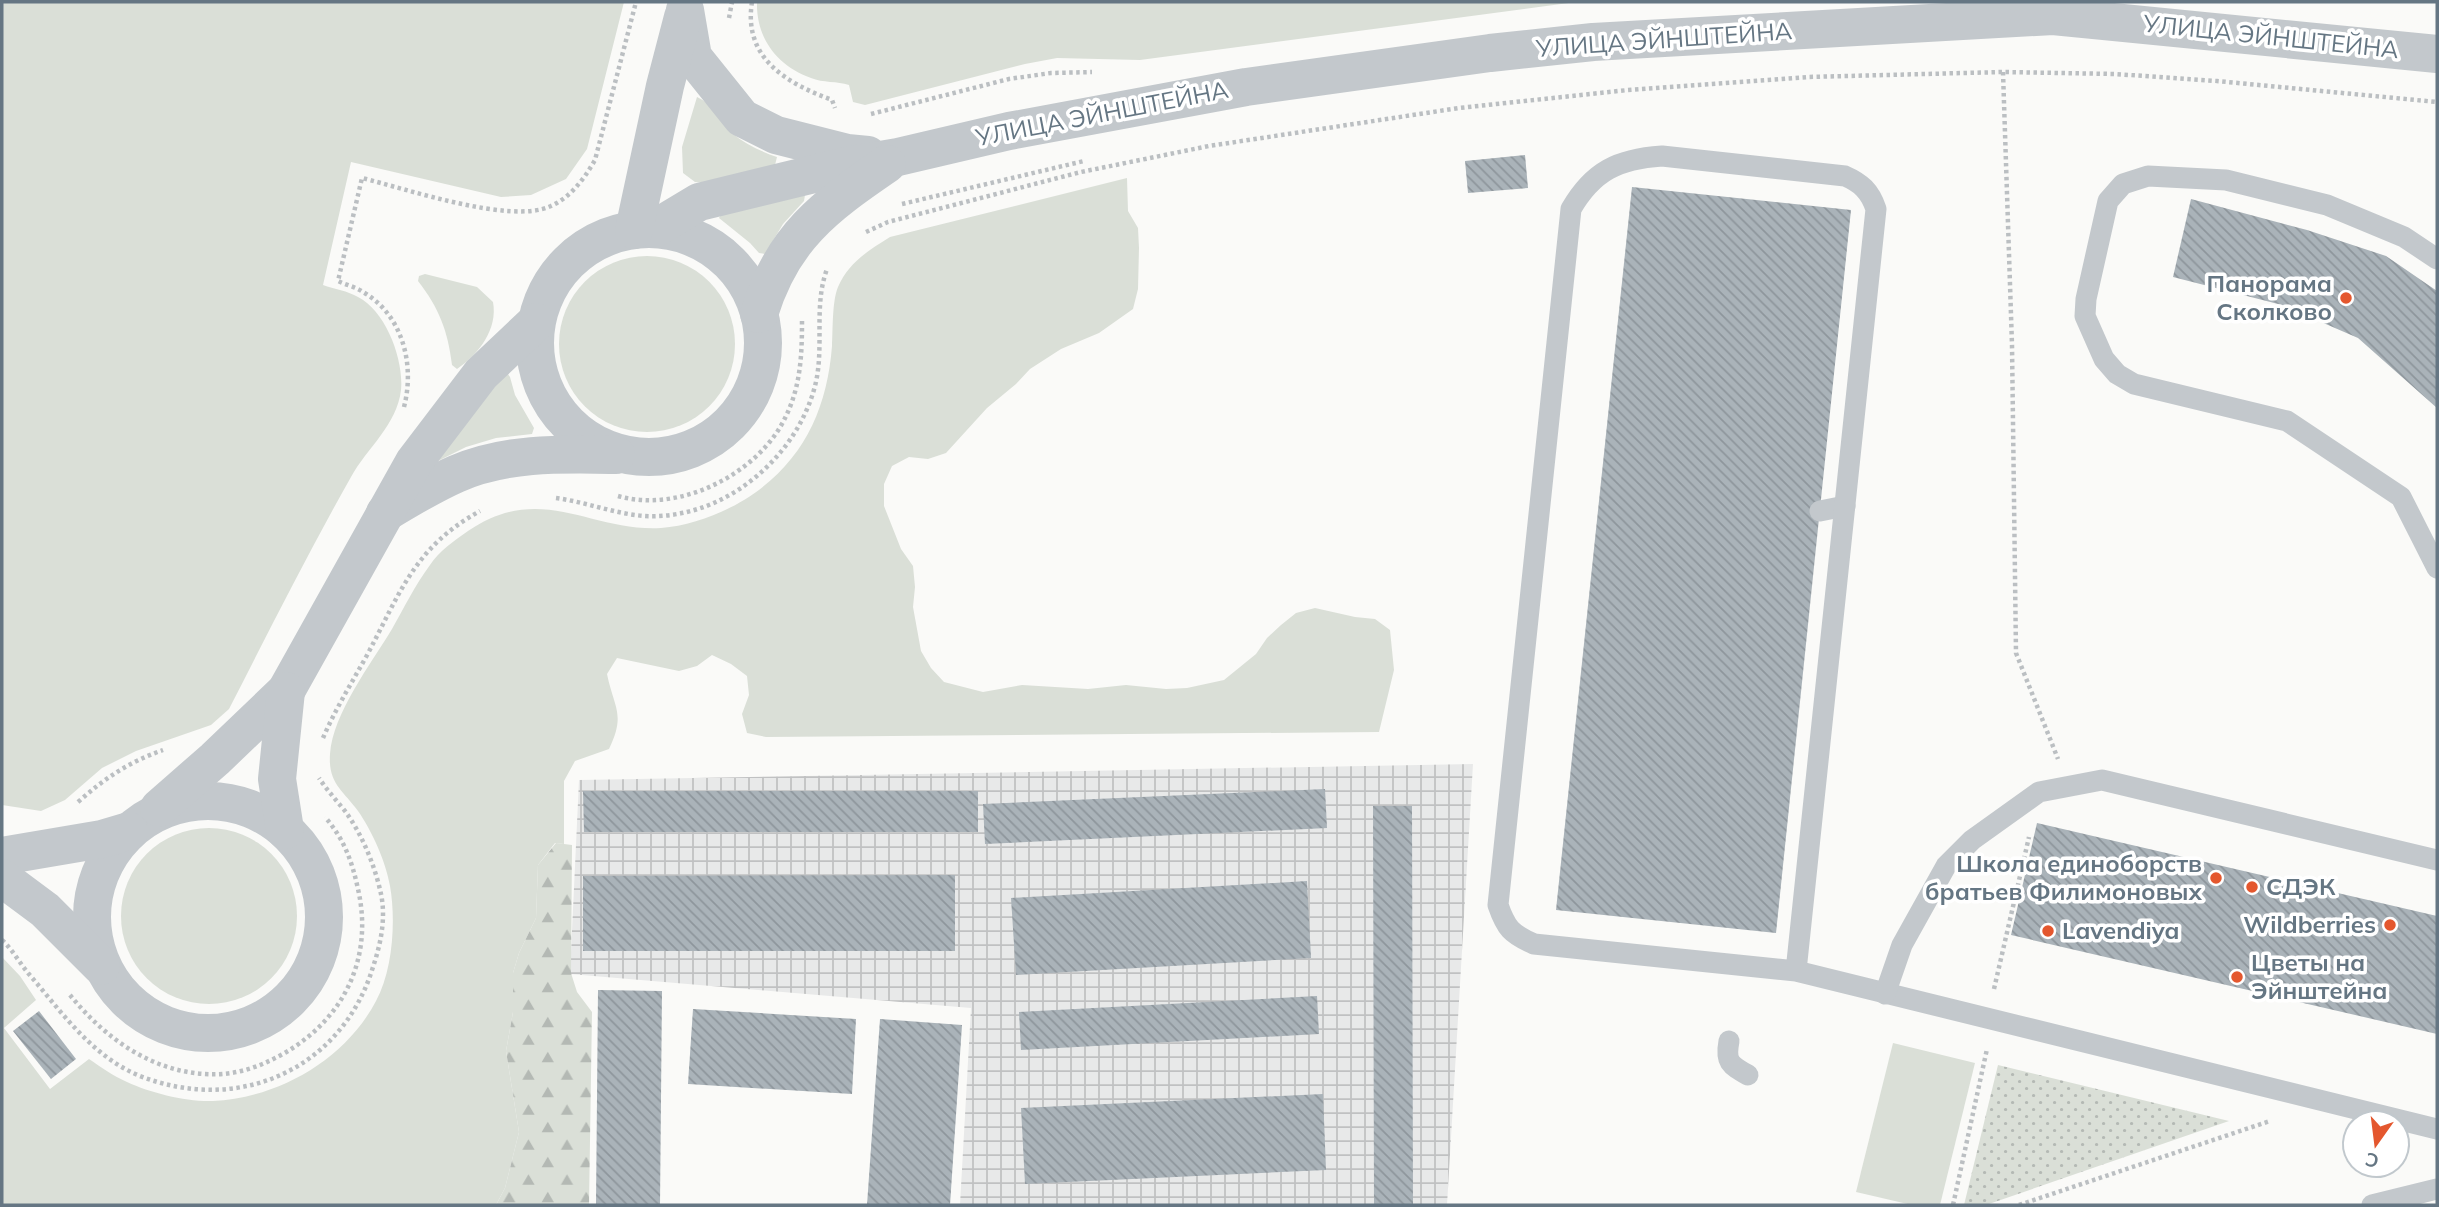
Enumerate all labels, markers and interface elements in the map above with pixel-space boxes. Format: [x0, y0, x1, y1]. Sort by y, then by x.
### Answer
street label: УЛИЦА ЭЙНШТЕЙНА [2141, 8, 2401, 64]
street label: УЛИЦА ЭЙНШТЕЙНА [1534, 15, 1793, 63]
street label: УЛИЦА ЭЙНШТЕЙНА [972, 74, 1231, 152]
place label: Панорама Сколково [2206, 268, 2332, 326]
marker: Панорама Сколково [2338, 290, 2354, 306]
place label: Школа единоборств братьев Филимоновых [1925, 848, 2202, 906]
marker: Школа единоборств братьев Филимоновых [2208, 870, 2224, 886]
place label: СДЭК [2266, 871, 2336, 901]
marker: СДЭК [2244, 879, 2260, 895]
place label: Wildberries [2243, 909, 2376, 939]
place label: Lavendiya [2062, 915, 2179, 945]
marker: Wildberries [2382, 917, 2398, 933]
marker: Lavendiya [2040, 923, 2056, 939]
place label: Цветы на Эйнштейна [2251, 947, 2387, 1005]
marker: Цветы на Эйнштейна [2229, 969, 2245, 985]
north arrow [2341, 1109, 2411, 1179]
text: С [2363, 1147, 2381, 1174]

